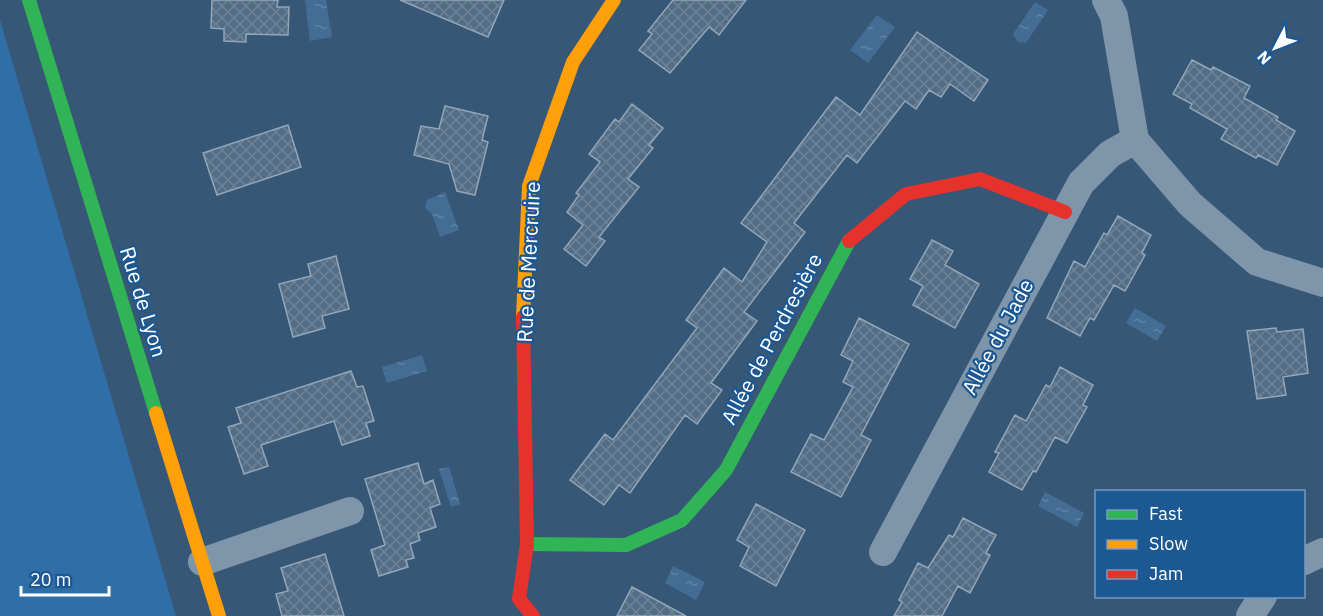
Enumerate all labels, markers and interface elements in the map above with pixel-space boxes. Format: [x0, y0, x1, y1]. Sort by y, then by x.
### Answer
north arrow [1245, 18, 1305, 78]
text: N [1253, 47, 1275, 69]
street label: Rue de Mercruire [510, 181, 546, 343]
street label: Rue de Lyon [114, 243, 174, 360]
street label: Allée de Perdresière [714, 248, 828, 429]
street label: Allée du Jade [955, 274, 1039, 399]
legend [1095, 490, 1305, 598]
text: Fast [1149, 502, 1183, 525]
text: Slow [1149, 532, 1188, 555]
scale bar [21, 559, 110, 597]
text: Jam [1149, 562, 1184, 585]
text: 20 m [30, 568, 72, 591]

